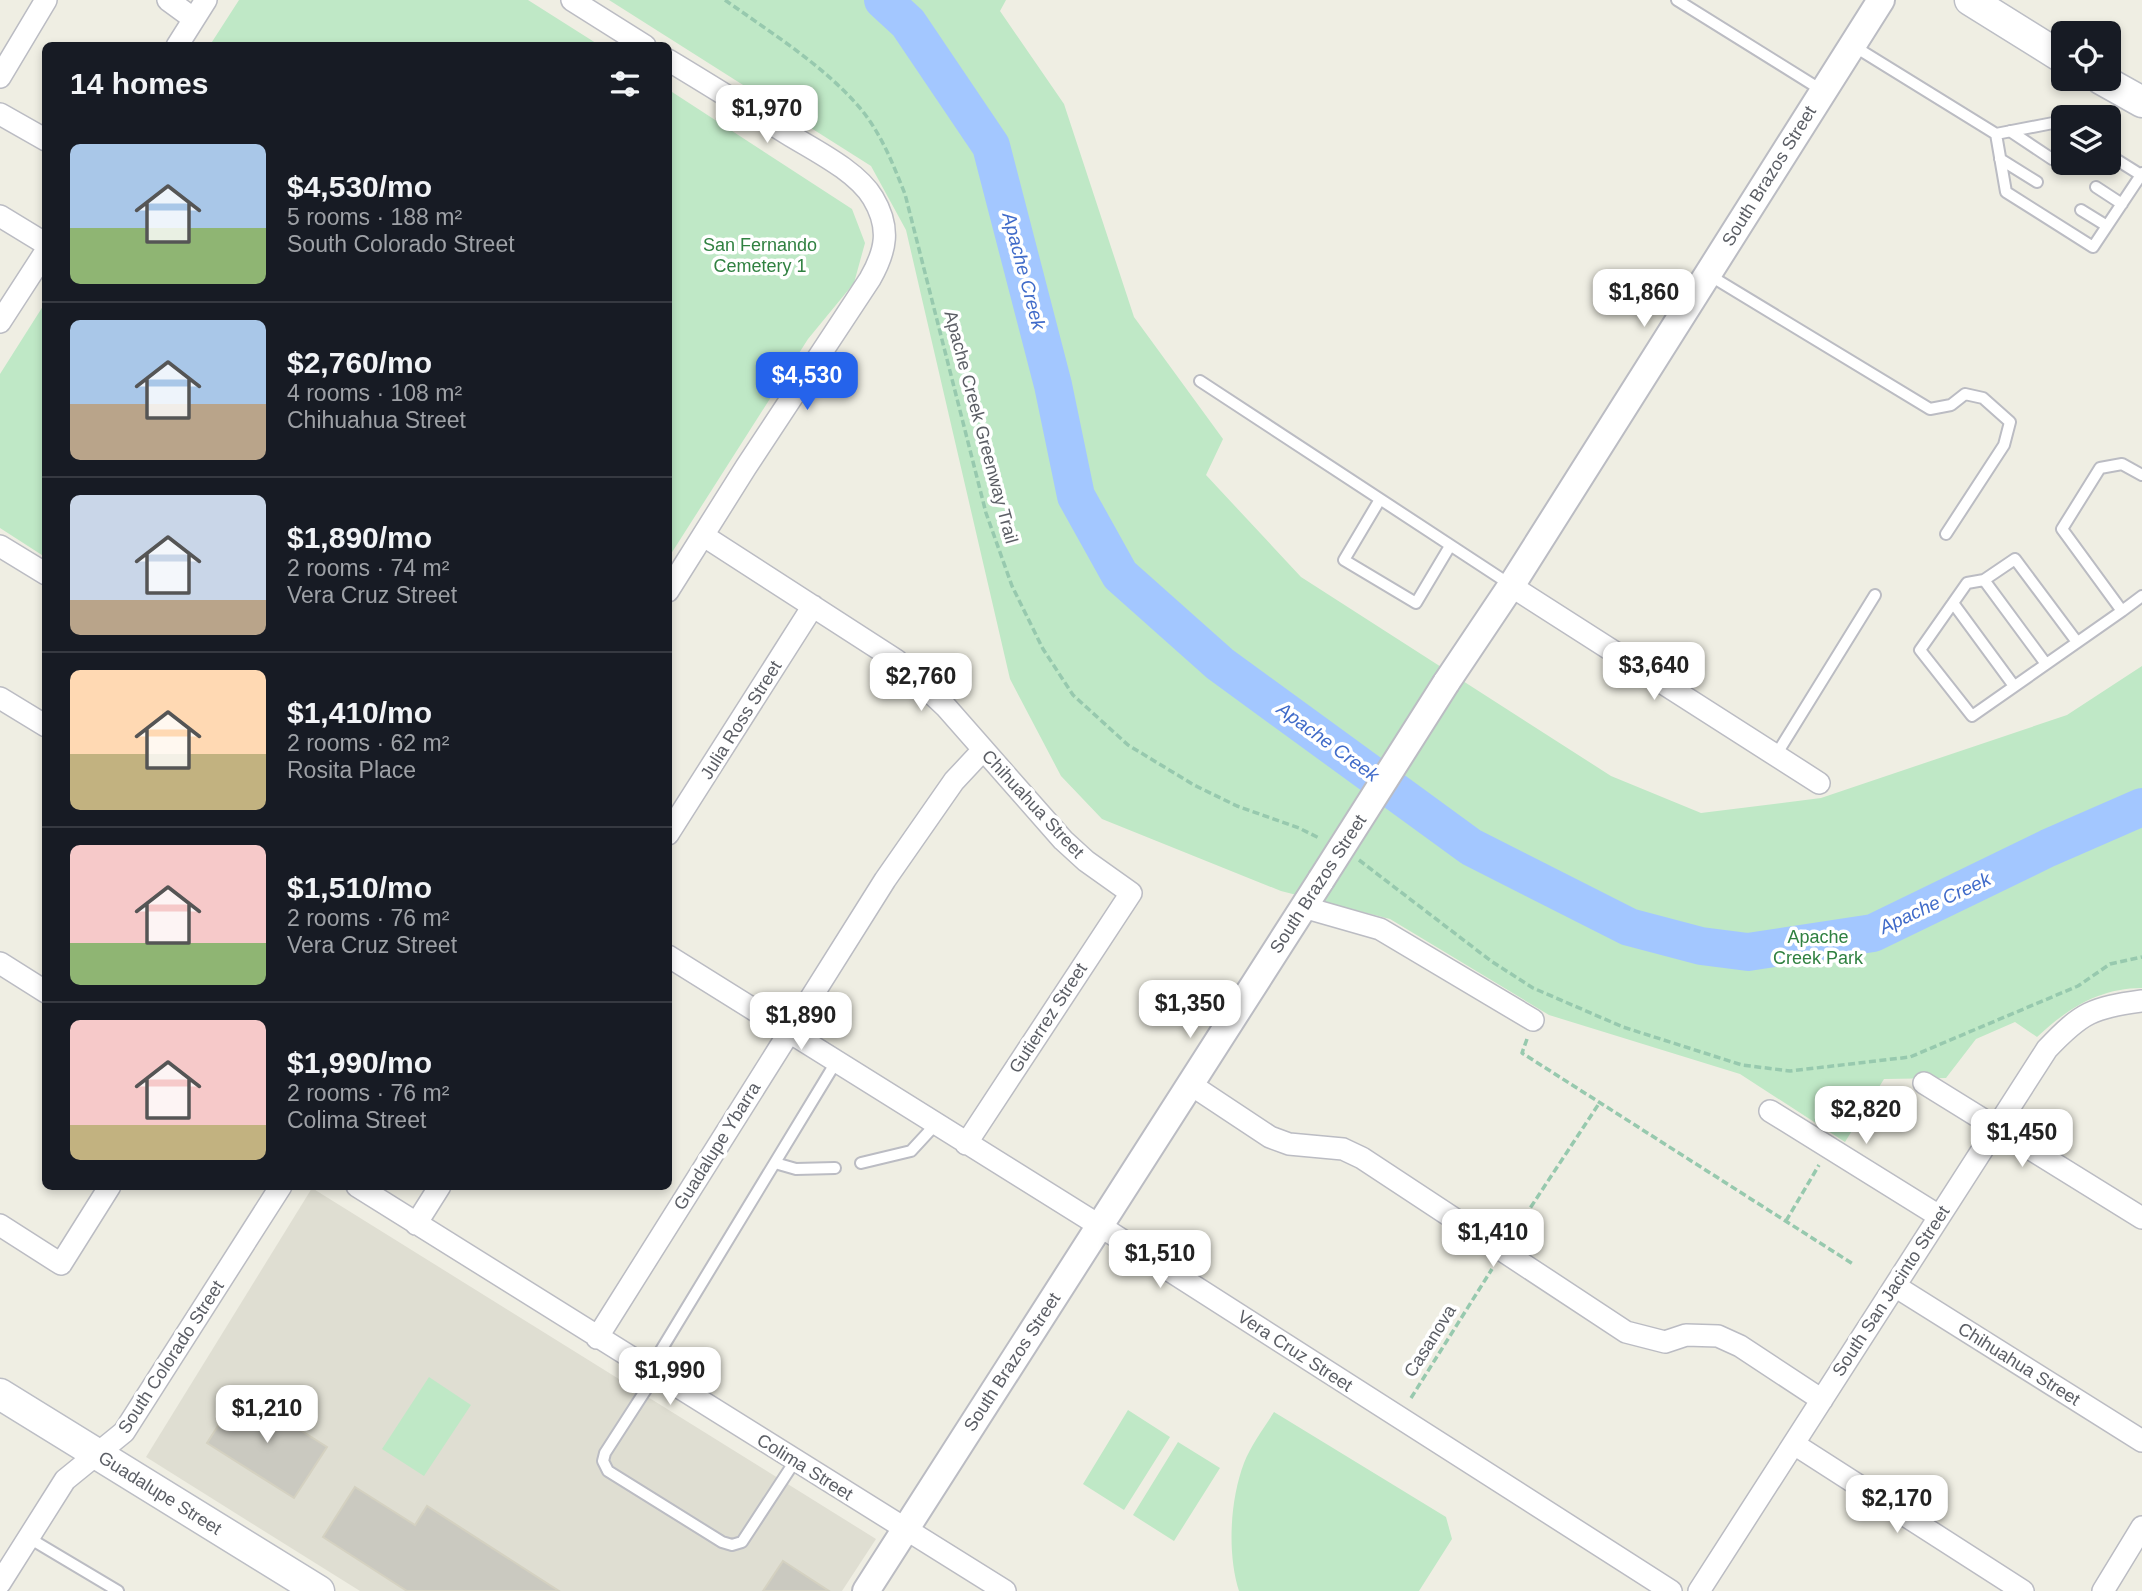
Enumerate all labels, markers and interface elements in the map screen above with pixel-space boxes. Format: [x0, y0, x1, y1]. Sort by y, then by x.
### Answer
map controls [2051, 21, 2121, 175]
button: locate [2051, 21, 2121, 91]
icon: filters [606, 65, 644, 103]
text: 14 homes [70, 67, 208, 100]
pin: $1,970 [710, 86, 824, 145]
text: $1,970 [732, 95, 802, 121]
street label: South Brazos Street [1718, 102, 1820, 250]
button: layers [2051, 105, 2121, 175]
text: $4,530/mo [287, 170, 432, 203]
icon: home [126, 172, 210, 256]
text: 5 rooms · 188 m² [287, 204, 462, 230]
water label: Apache Creek [998, 209, 1050, 333]
text: South Colorado Street [287, 231, 515, 257]
park label: San Fernando Cemetery 1 [703, 235, 817, 276]
pin: $1,860 [1587, 270, 1701, 329]
text: $1,860 [1609, 279, 1679, 305]
street label: Apache Creek Greenway Trail [940, 308, 1022, 546]
text: $2,760/mo [287, 346, 432, 379]
icon: home [126, 348, 210, 432]
pin: $4,530 [750, 352, 864, 412]
text: $4,530 [772, 362, 842, 388]
text: 4 rooms · 108 m² [287, 380, 462, 406]
text: Chihuahua Street [287, 407, 466, 433]
text: $1,890/mo [287, 521, 432, 554]
icon: home [126, 523, 210, 607]
text: 2 rooms · 74 m² [287, 555, 449, 581]
text: Vera Cruz Street [287, 582, 457, 608]
pin: $3,640 [1597, 642, 1711, 702]
text: $3,640 [1619, 652, 1689, 678]
pin: $2,760 [864, 654, 978, 713]
street label: Julia Ross Street [696, 657, 786, 783]
text: $2,760 [886, 663, 956, 689]
text: $1,410/mo [287, 696, 432, 729]
icon: home [126, 698, 210, 782]
water label: Apache Creek [1272, 698, 1384, 787]
text: 2 rooms · 62 m² [287, 730, 449, 756]
street label: Chihuahua Street [978, 746, 1088, 862]
text: Rosita Place [287, 757, 416, 783]
street label: South Brazos Street [1266, 811, 1370, 957]
water label: Apache Creek [1875, 867, 1995, 938]
text: $1,510/mo [287, 871, 432, 904]
icon: home [126, 873, 210, 957]
text: 2 rooms · 76 m² [287, 905, 449, 931]
park label: Apache Creek Park [1773, 927, 1864, 968]
text: Vera Cruz Street [287, 932, 457, 958]
street label: Gutierrez Street [1005, 959, 1091, 1077]
pin: $1,350 [1133, 981, 1247, 1040]
text: $1,350 [1155, 990, 1225, 1016]
pin: $1,890 [744, 992, 858, 1052]
text: $1,890 [766, 1002, 836, 1028]
text: $1,990/mo [287, 1046, 432, 1079]
icon: home [126, 1048, 210, 1132]
street label: Guadalupe Ybarra [670, 1078, 765, 1214]
text: 2 rooms · 76 m² [287, 1080, 449, 1106]
pin: $2,820 [1809, 1086, 1923, 1146]
text: $2,820 [1831, 1096, 1901, 1122]
text: Colima Street [287, 1107, 426, 1133]
pin: $1,450 [1965, 1110, 2079, 1169]
text: $1,450 [1987, 1119, 2057, 1145]
street label: South San Jacinto Street [1828, 1202, 1954, 1380]
pin: $1,410 [1436, 1210, 1550, 1269]
text: $1,410 [1458, 1219, 1528, 1245]
pin: $1,510 [1103, 1230, 1217, 1290]
text: $1,510 [1125, 1240, 1195, 1266]
street label: South Colorado Street [114, 1277, 228, 1437]
street label: South Brazos Street [960, 1289, 1064, 1435]
street label: Casanova [1400, 1300, 1460, 1381]
street label: Vera Cruz Street [1234, 1306, 1356, 1396]
street label: Chihuahua Street [1954, 1318, 2084, 1410]
pin: $1,990 [613, 1348, 727, 1407]
text: $1,990 [635, 1357, 705, 1383]
pin: $1,210 [210, 1386, 324, 1445]
text: $1,210 [232, 1395, 302, 1421]
street label: Colima Street [753, 1430, 857, 1504]
street label: Guadalupe Street [95, 1447, 225, 1539]
pin: $2,170 [1840, 1476, 1954, 1535]
text: $2,170 [1862, 1485, 1932, 1511]

